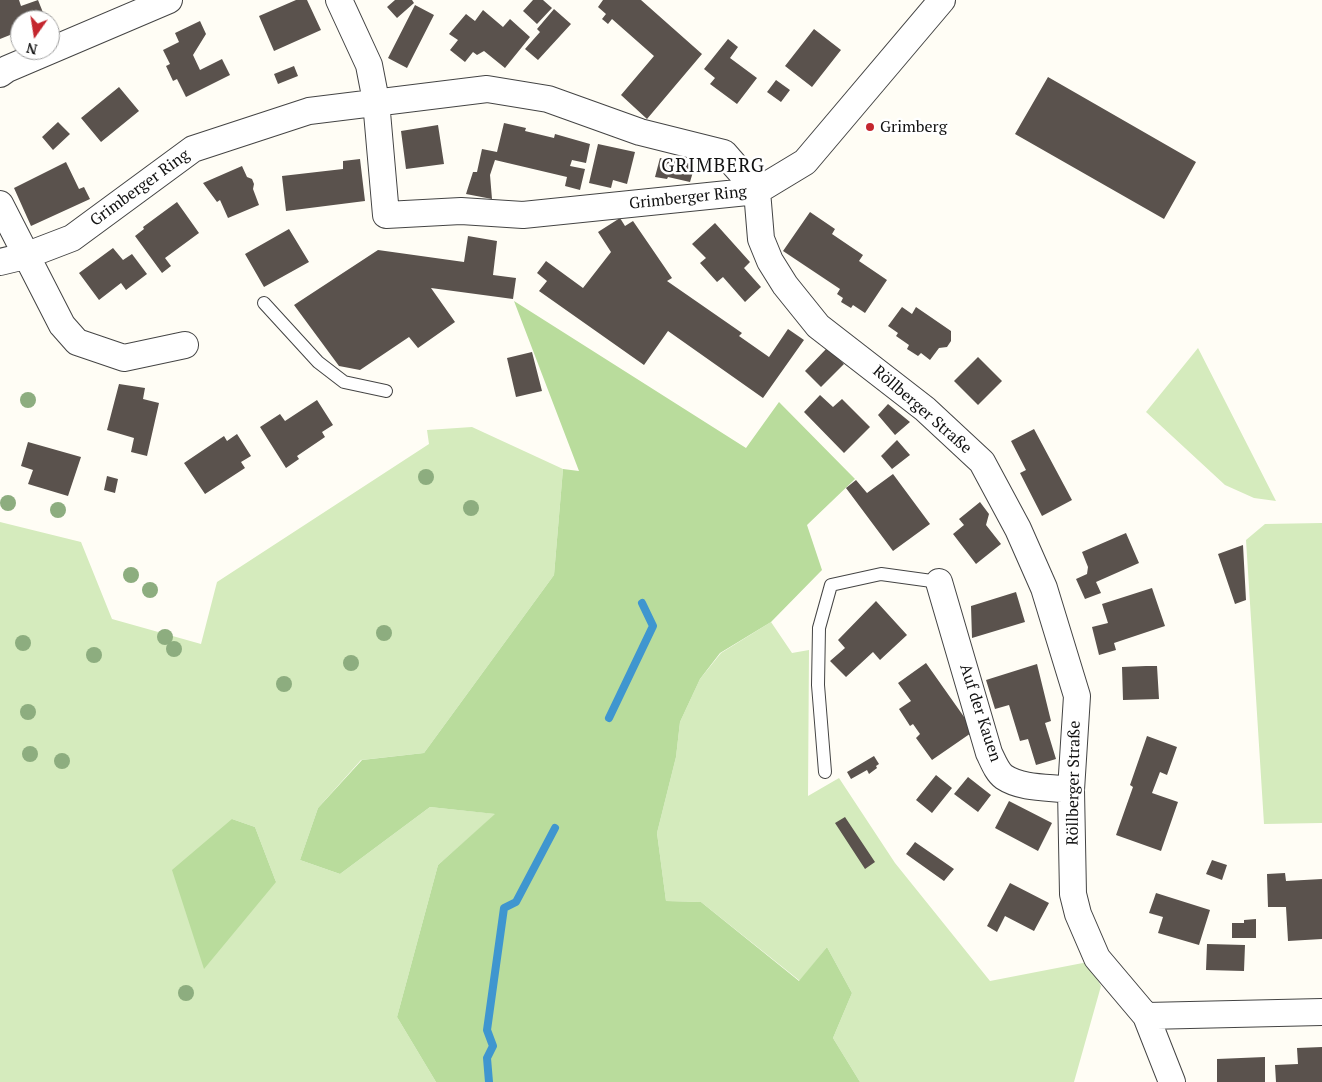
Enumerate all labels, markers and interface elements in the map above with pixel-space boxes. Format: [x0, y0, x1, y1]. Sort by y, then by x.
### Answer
north arrow [10, 10, 60, 60]
text: N [24, 39, 39, 60]
place label: Grimberg [880, 117, 947, 137]
marker: Grimberg [864, 121, 876, 133]
street label: Grimberger Ring [87, 146, 193, 230]
district label: GRIMBERG [660, 156, 766, 178]
street label: Grimberger Ring [628, 182, 748, 214]
street label: Röllberger Straße [869, 362, 975, 458]
street label: Auf der Kauen [955, 662, 1005, 764]
street label: Röllberger Straße [1063, 720, 1085, 846]

